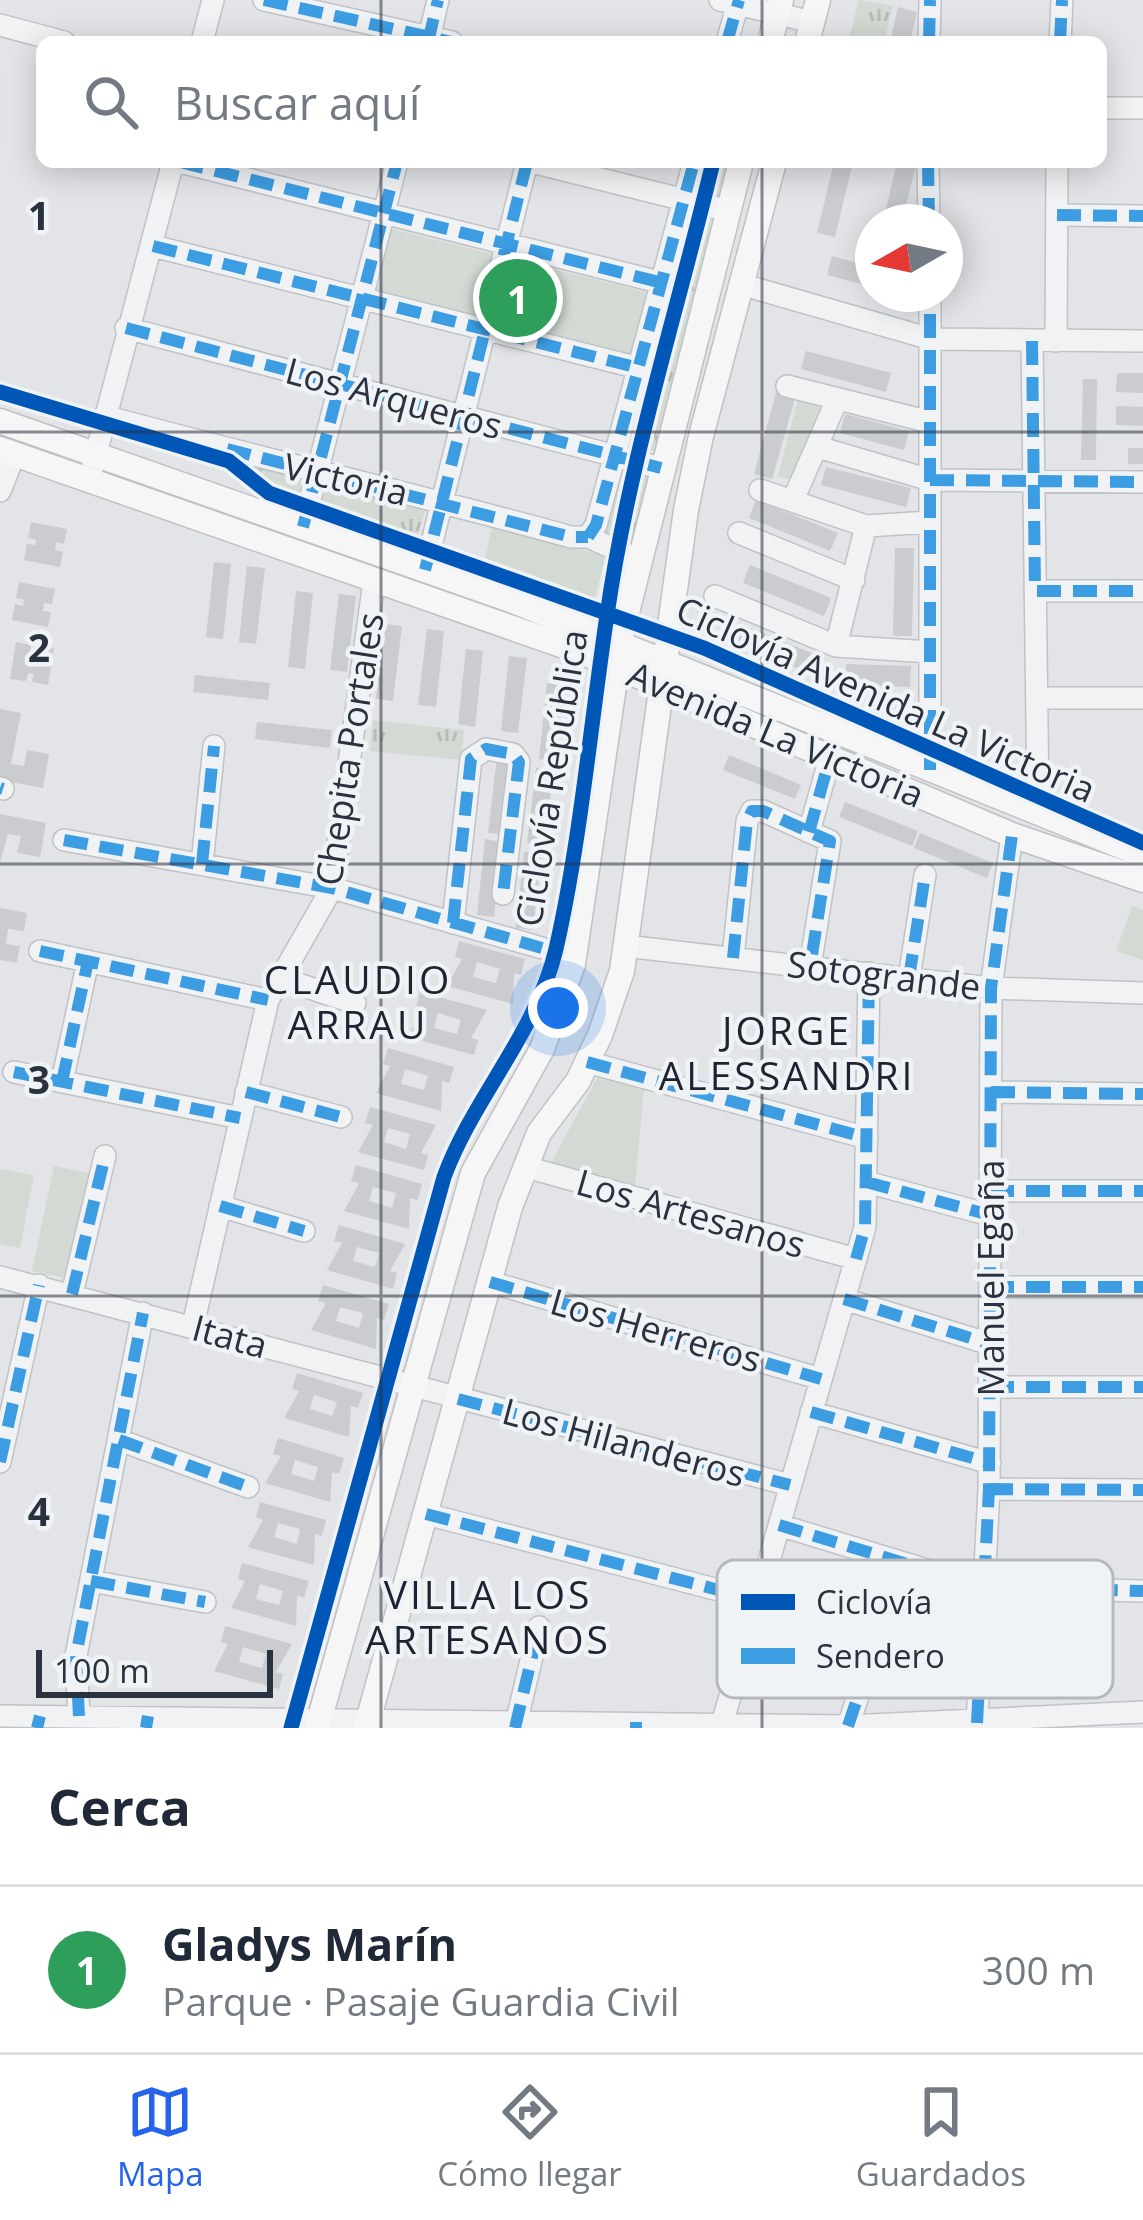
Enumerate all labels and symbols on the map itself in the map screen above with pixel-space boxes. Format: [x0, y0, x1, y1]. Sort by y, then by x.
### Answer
text: 1 [28, 188, 50, 241]
north arrow [855, 204, 963, 312]
pin: 1 [479, 253, 557, 343]
street label: Los Arqueros [280, 346, 508, 450]
street label: Victoria [279, 441, 413, 517]
street label: Ciclovía Avenida La Victoria [670, 587, 1102, 811]
street label: Chepita Portales [303, 609, 395, 889]
text: 2 [28, 620, 50, 673]
street label: Ciclovía República [503, 626, 599, 930]
street label: Avenida La Victoria [621, 652, 931, 816]
street label: Sotogrande [785, 939, 983, 1011]
district label: CLAUDIO ARRAU [264, 952, 452, 1050]
your location [528, 978, 588, 1038]
district label: JORGE ALESSANDRI [659, 1003, 915, 1101]
text: 3 [28, 1052, 50, 1105]
street label: Los Artesanos [571, 1157, 811, 1269]
street label: Manuel Egaña [966, 1160, 1015, 1396]
street label: Los Herreros [545, 1277, 767, 1383]
street label: Itata [187, 1303, 273, 1369]
street label: Los Hilanderos [497, 1386, 751, 1498]
text: 4 [28, 1484, 50, 1537]
legend [717, 1560, 1113, 1698]
district label: VILLA LOS ARTESANOS [365, 1567, 611, 1665]
text: Ciclovía [816, 1579, 932, 1624]
text: Sendero [816, 1633, 945, 1678]
scale bar [36, 1644, 273, 1697]

